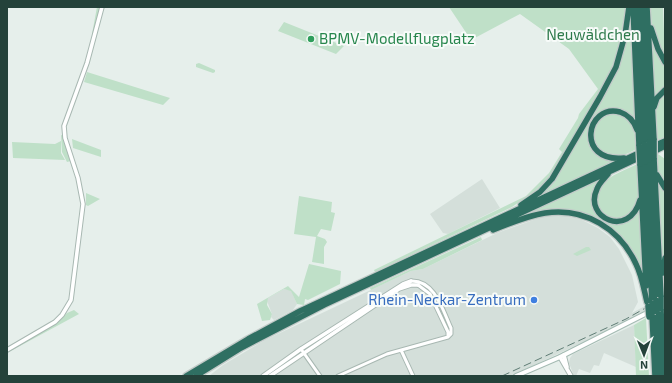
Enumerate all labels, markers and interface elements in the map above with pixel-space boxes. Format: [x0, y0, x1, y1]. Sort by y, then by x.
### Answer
park label: Neuwäldchen [546, 25, 640, 43]
place label: BPMV-Modellflugplatz [319, 29, 475, 47]
marker: BPMV-Modellflugplatz [306, 34, 316, 44]
place label: Rhein-Neckar-Zentrum [368, 290, 526, 308]
marker: Rhein-Neckar-Zentrum [529, 295, 539, 305]
north arrow [624, 335, 664, 375]
text: N [640, 359, 648, 372]

